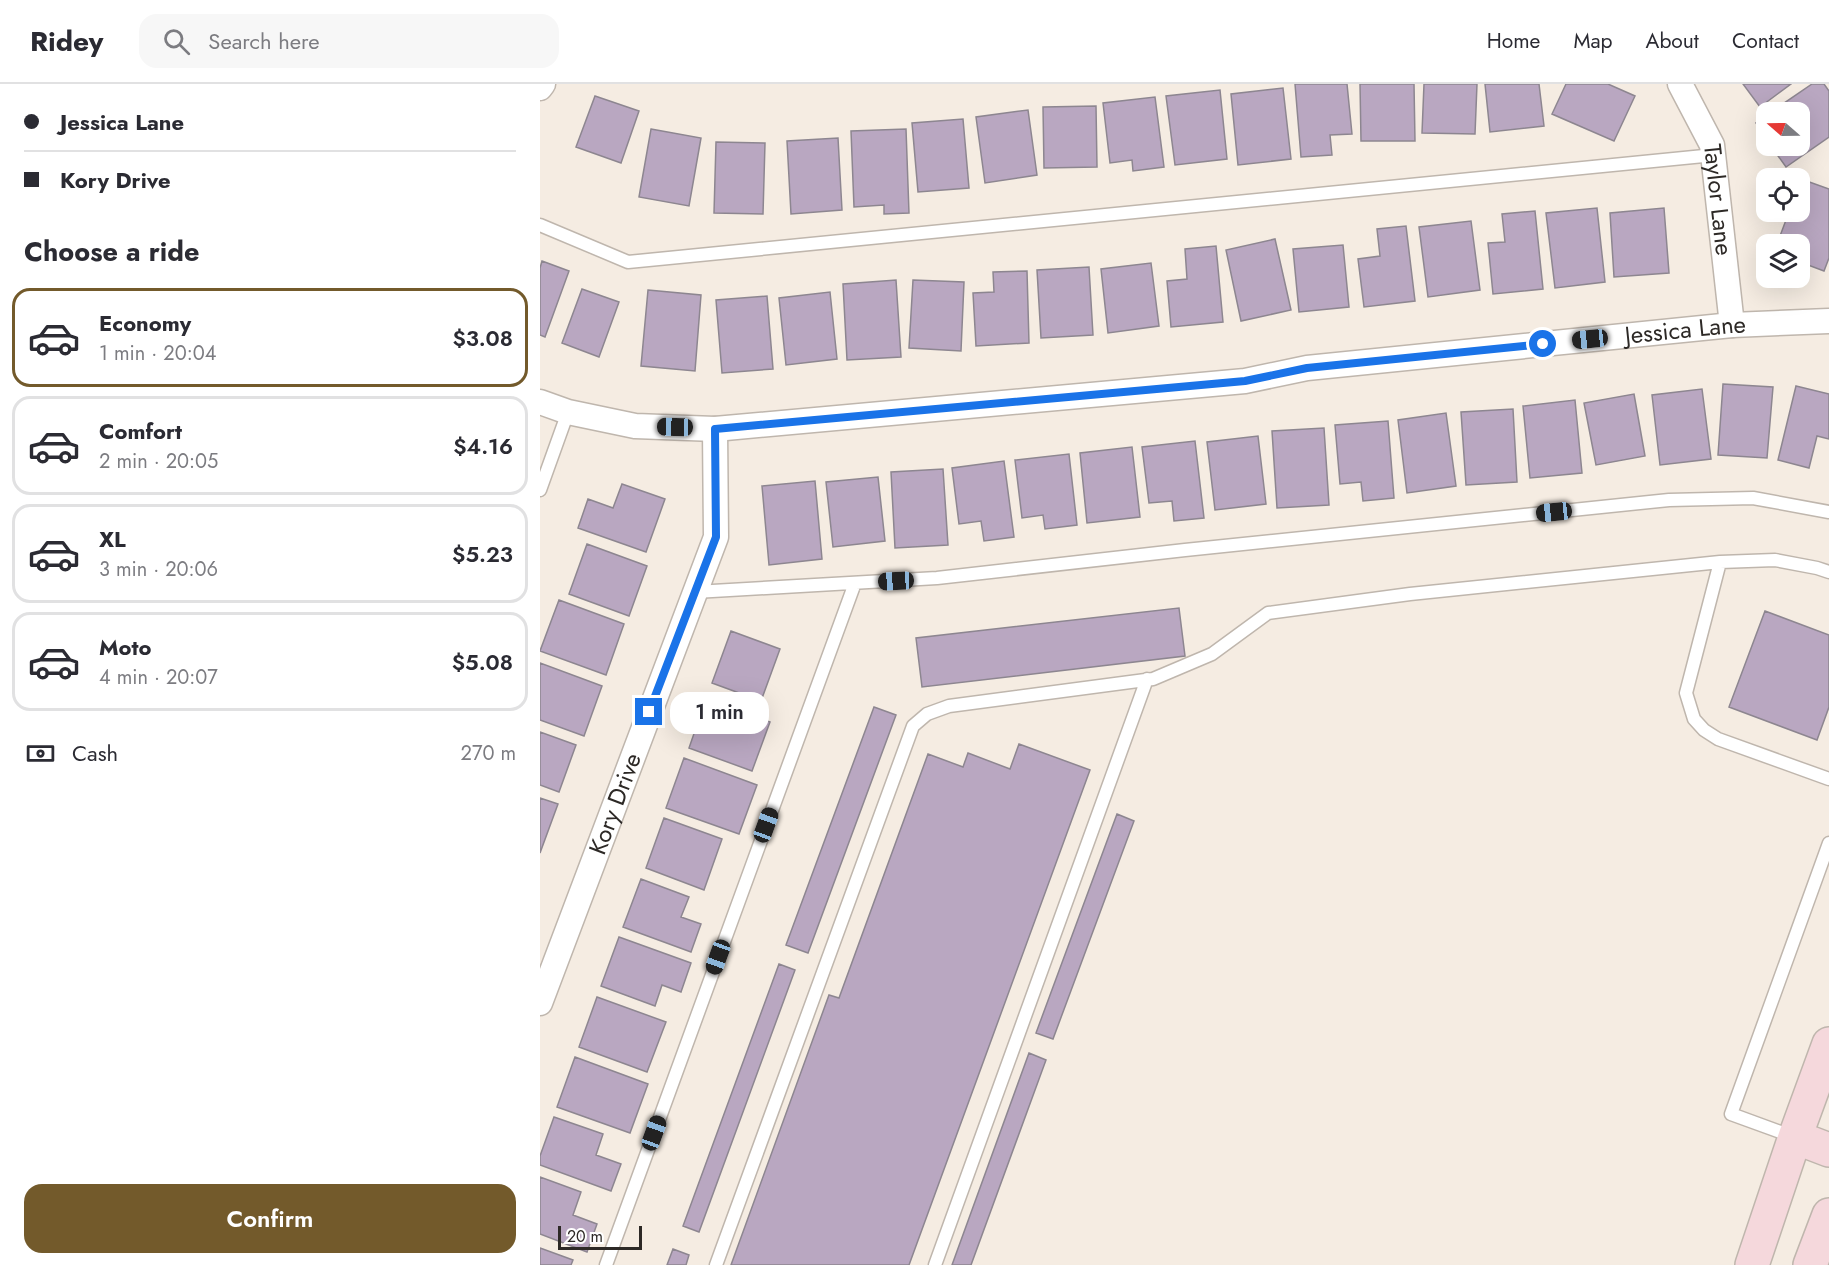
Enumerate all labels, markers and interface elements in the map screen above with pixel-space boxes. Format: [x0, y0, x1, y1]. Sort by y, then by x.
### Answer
search box [139, 14, 559, 68]
text: Ridey [30, 21, 103, 62]
icon: search [160, 25, 193, 58]
text: Search here [208, 25, 320, 57]
text: Home [1487, 26, 1540, 56]
text: Map [1573, 26, 1613, 56]
text: About [1646, 26, 1699, 56]
text: Contact [1732, 26, 1799, 56]
north arrow [1756, 102, 1810, 156]
map controls [1756, 102, 1810, 288]
text: Jessica Lane [60, 106, 184, 138]
street label: Taylor Lane [1695, 142, 1742, 257]
text: Kory Drive [60, 164, 171, 196]
button: locate [1756, 168, 1810, 222]
text: Choose a ride [24, 232, 199, 271]
button: layers [1756, 234, 1810, 288]
street label: Jessica Lane [1620, 306, 1746, 353]
text: Economy [99, 307, 191, 339]
icon: car [27, 311, 81, 365]
text: $3.08 [452, 322, 513, 354]
car [1571, 328, 1609, 350]
route start [1529, 330, 1556, 357]
text: 1 min · 20:04 [99, 339, 216, 368]
text: Comfort [99, 415, 182, 447]
car [657, 418, 693, 436]
icon: car [27, 419, 81, 473]
text: $4.16 [453, 430, 513, 462]
text: 2 min · 20:05 [99, 447, 218, 476]
car [1535, 501, 1573, 523]
text: XL [99, 523, 126, 555]
icon: car [27, 527, 81, 581]
text: $5.23 [452, 538, 513, 570]
text: 3 min · 20:06 [99, 555, 218, 584]
car [878, 571, 914, 591]
text: Moto [99, 631, 152, 663]
icon: car [27, 635, 81, 689]
text: $5.08 [452, 646, 513, 678]
text: 4 min · 20:07 [99, 663, 218, 692]
callout: 1 min [670, 691, 769, 733]
route end [635, 698, 662, 725]
text: 1 min [695, 698, 744, 727]
icon: cash [24, 737, 57, 770]
text: Cash [72, 737, 118, 769]
text: 270 m [461, 739, 516, 768]
street label: Kory Drive [580, 748, 650, 859]
car [751, 805, 781, 845]
car [703, 937, 733, 977]
car [639, 1113, 669, 1153]
button: Confirm [24, 1184, 516, 1253]
scale bar [558, 1223, 642, 1250]
text: 20 m [567, 1225, 603, 1248]

